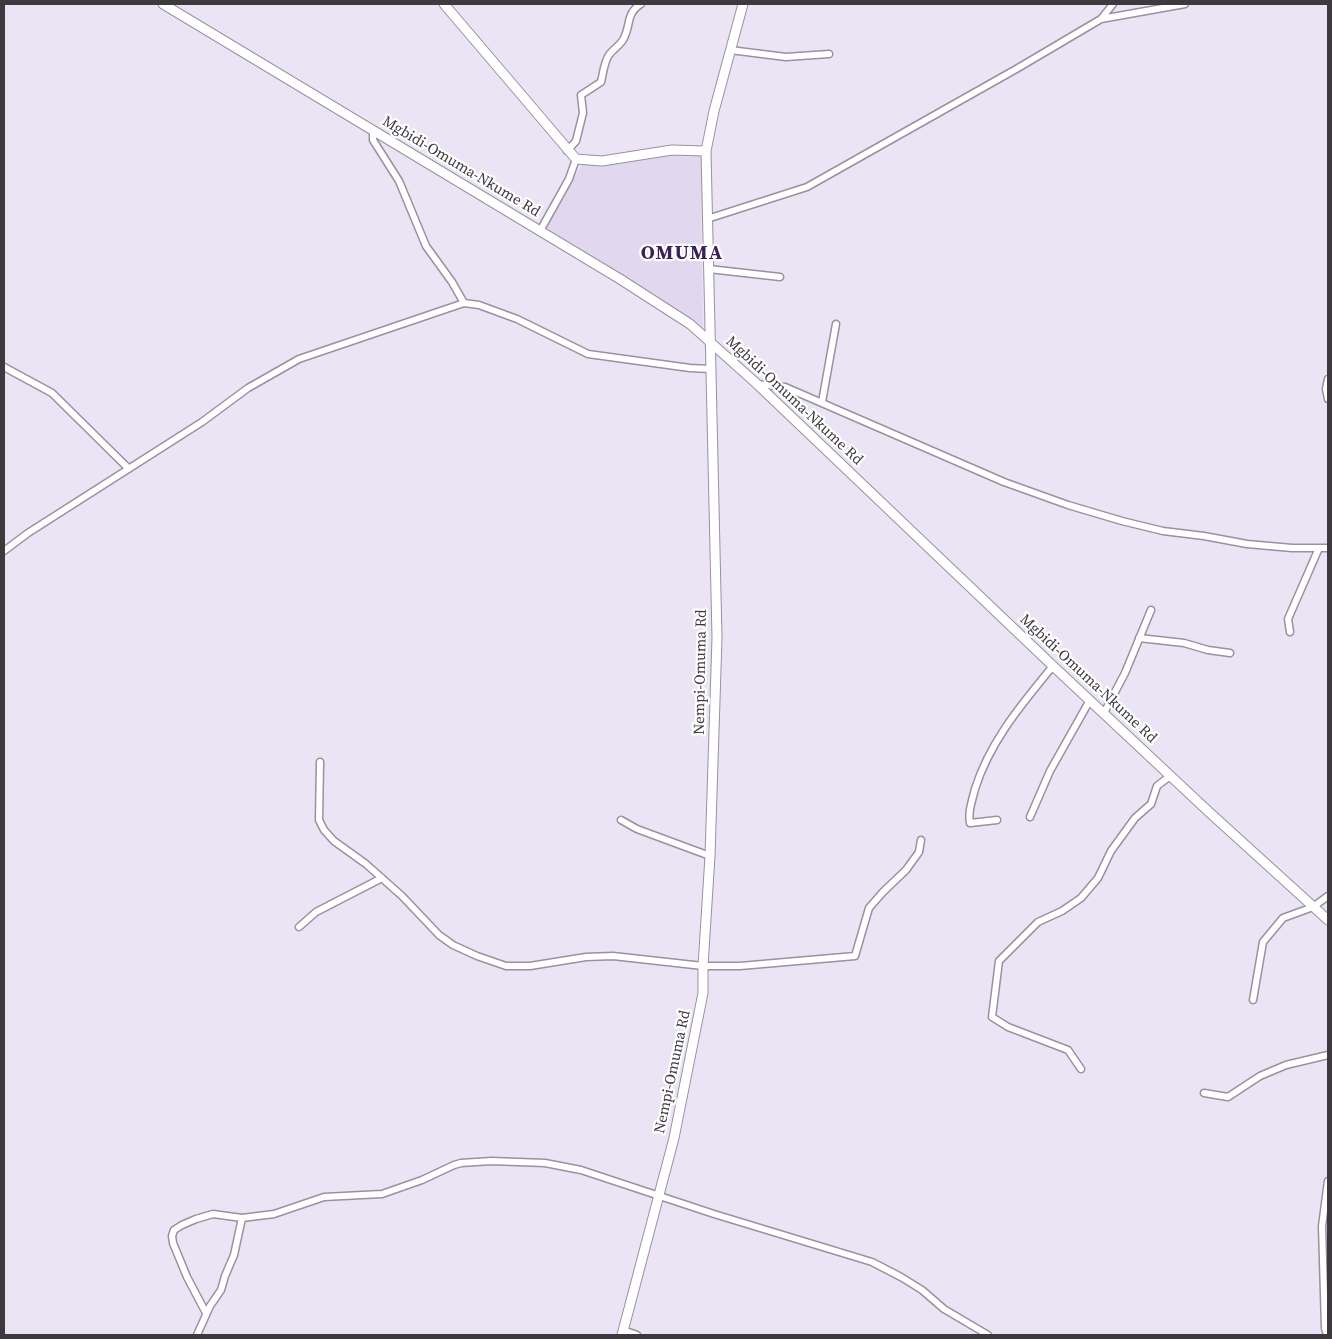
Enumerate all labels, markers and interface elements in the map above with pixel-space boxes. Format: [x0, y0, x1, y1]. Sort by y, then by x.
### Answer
street label: Mgbidi-Omuma-Nkume Rd [379, 113, 543, 221]
district label: OMUMA [640, 242, 724, 266]
street label: Mgbidi-Omuma-Nkume Rd [722, 333, 866, 469]
street label: Nempi-Omuma Rd [691, 609, 711, 735]
street label: Mgbidi-Omuma-Nkume Rd [1016, 611, 1160, 747]
street label: Nempi-Omuma Rd [651, 1009, 695, 1135]

